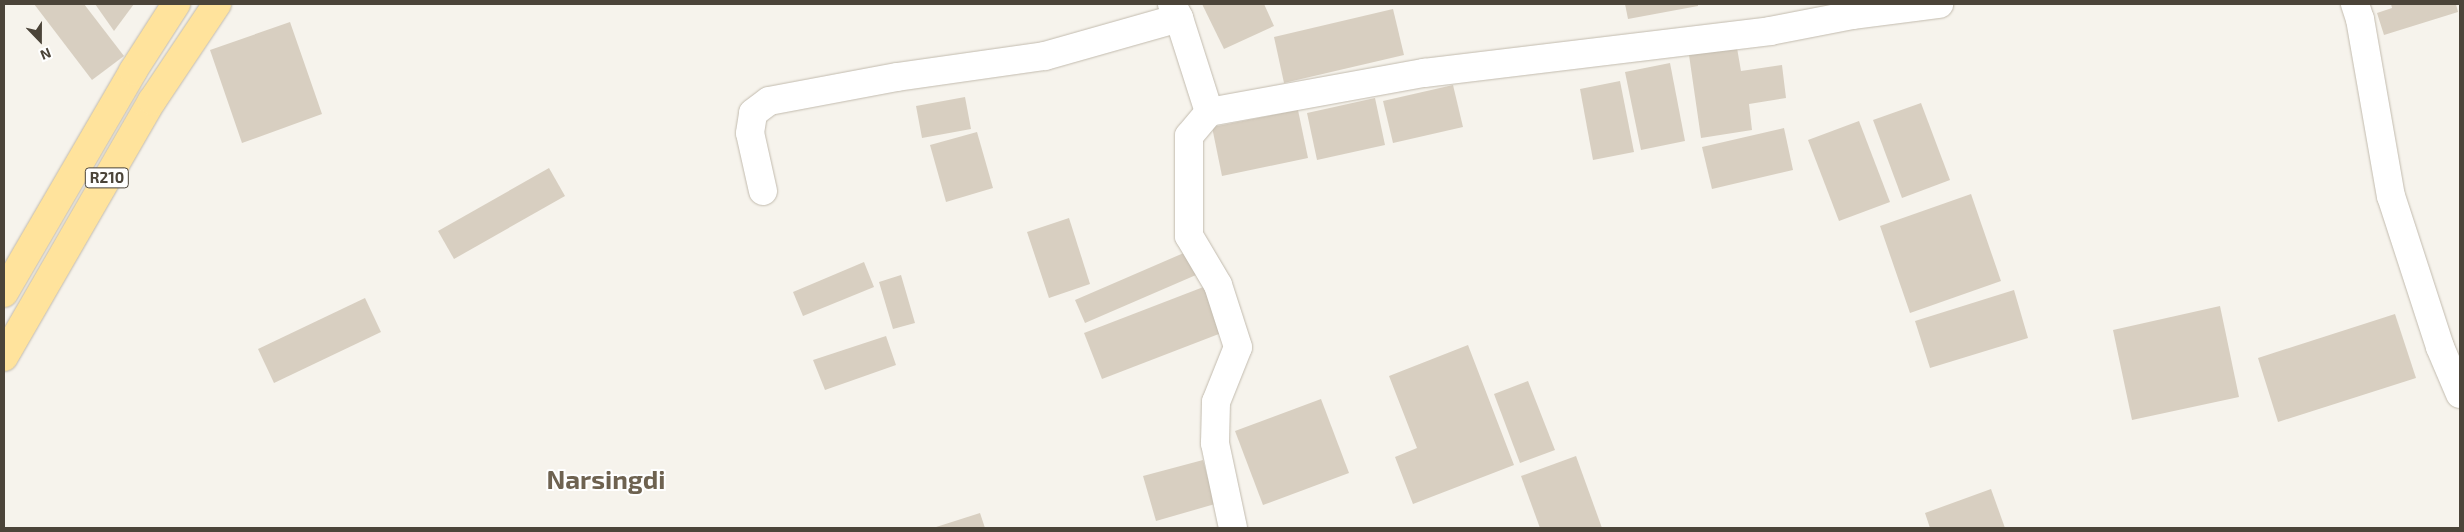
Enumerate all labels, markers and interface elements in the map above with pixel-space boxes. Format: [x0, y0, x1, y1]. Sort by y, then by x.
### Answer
north arrow [15, 15, 65, 65]
text: N [38, 45, 54, 64]
road number: R210 [84, 166, 130, 190]
district label: Narsingdi [547, 463, 665, 495]

